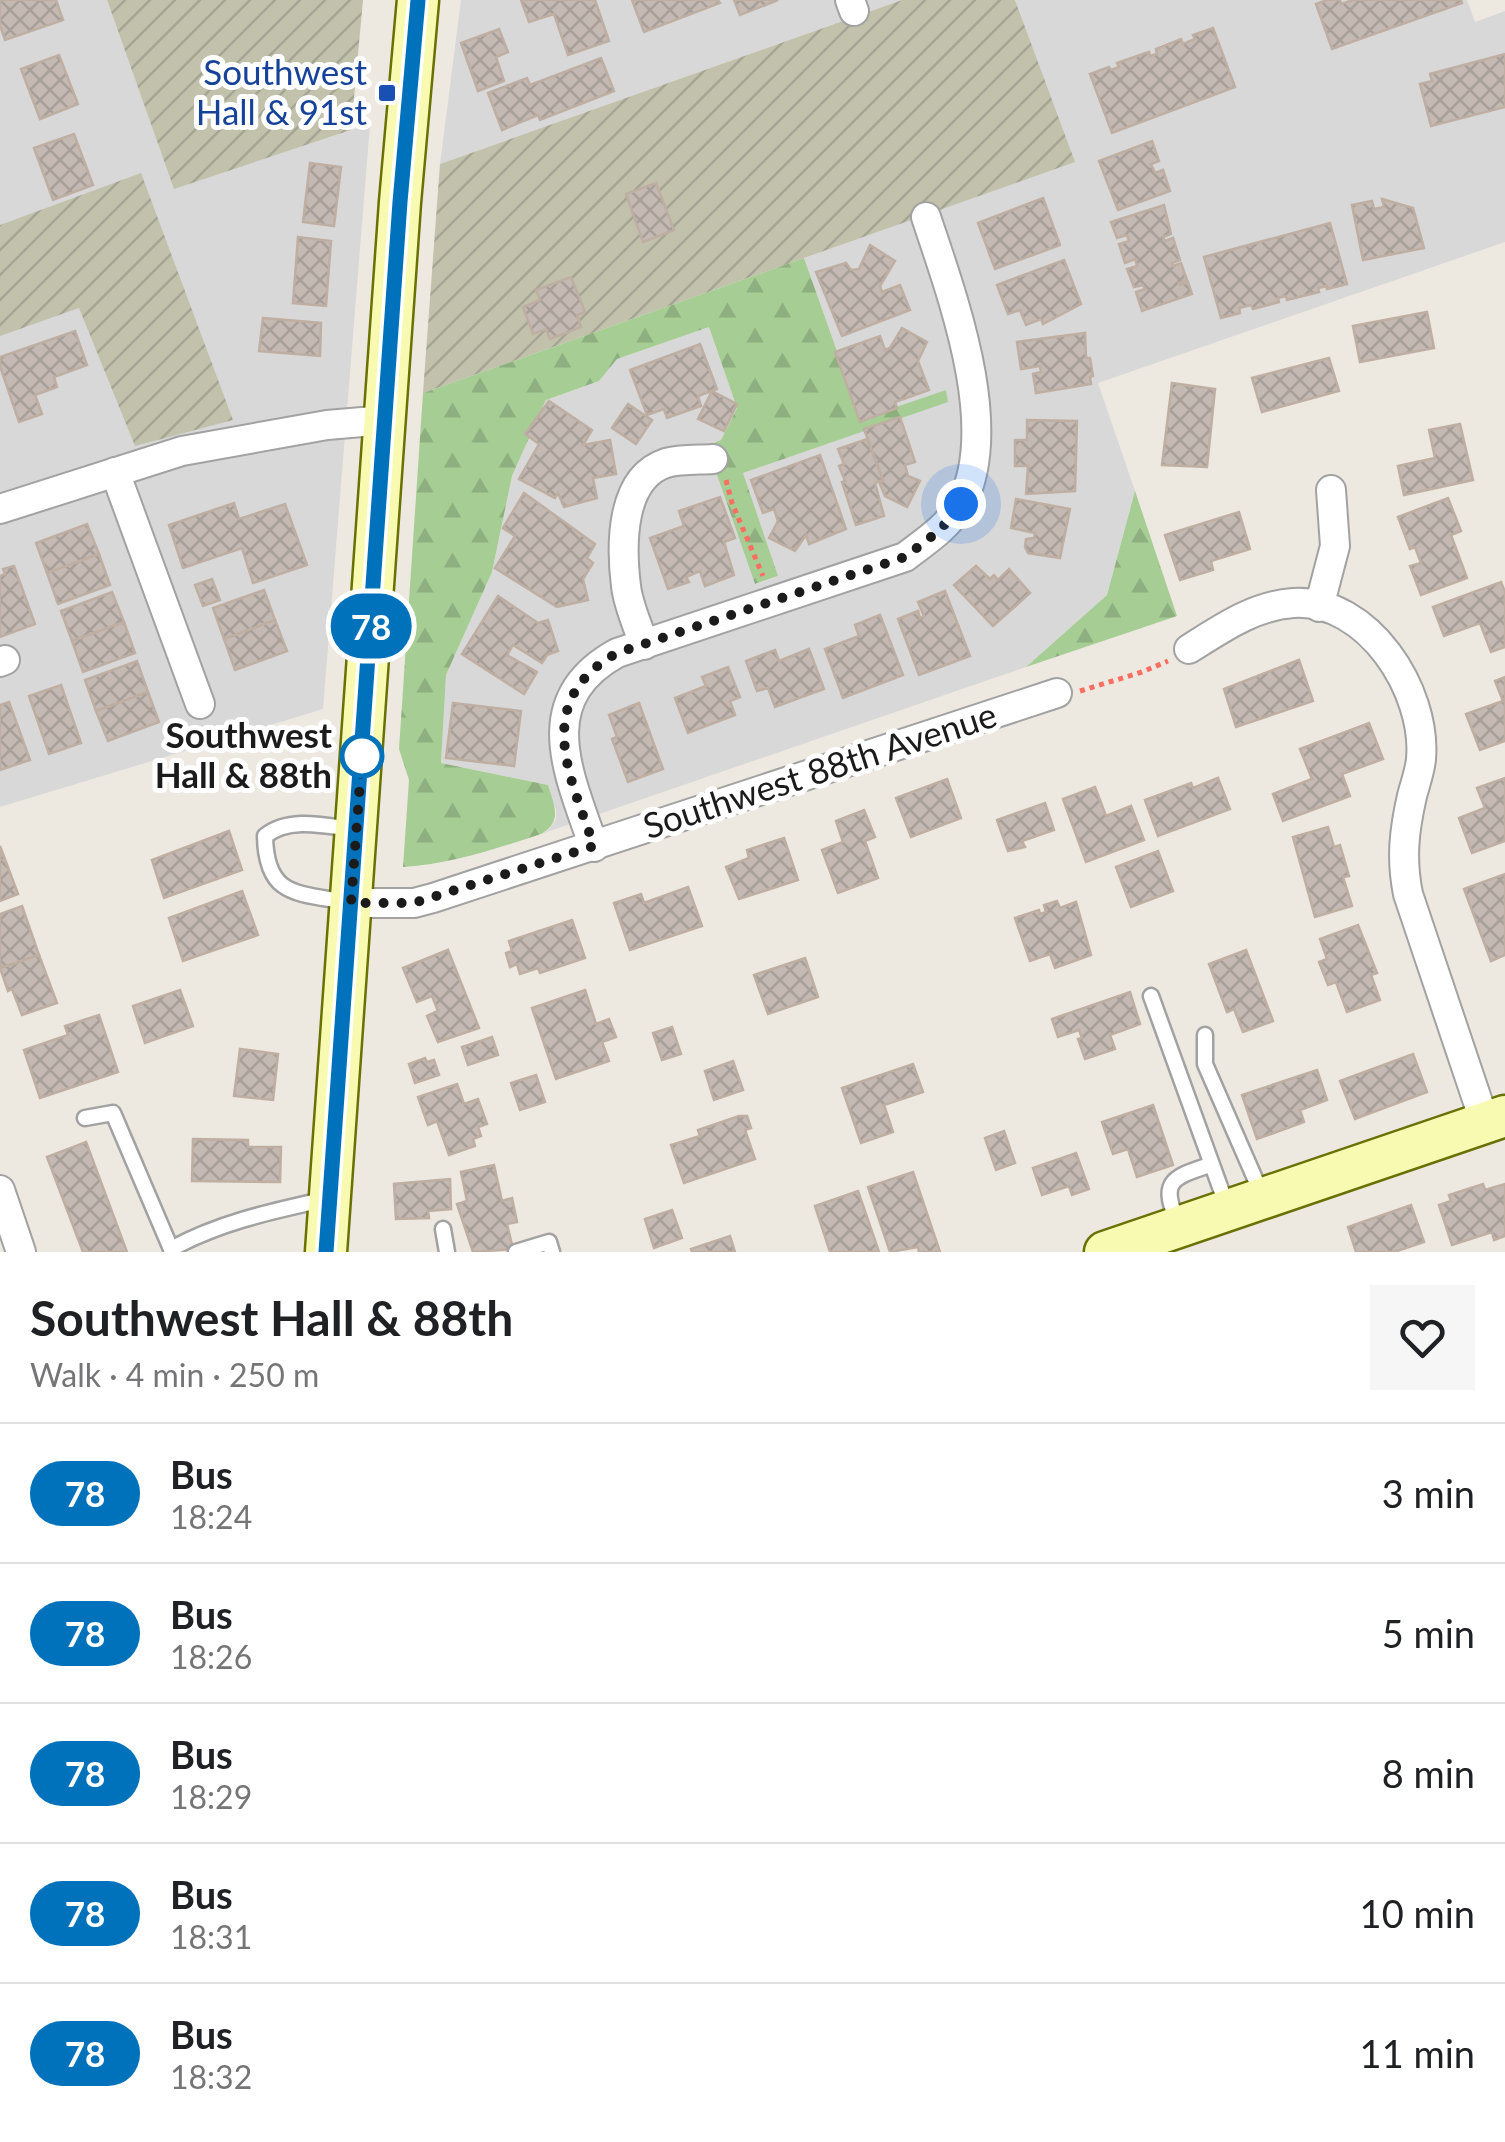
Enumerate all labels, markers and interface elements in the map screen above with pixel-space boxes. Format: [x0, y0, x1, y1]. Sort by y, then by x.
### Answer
place label: Southwest Hall & 91st [196, 50, 367, 132]
marker: Southwest Hall & 91st [376, 82, 398, 104]
your location [936, 479, 986, 529]
line badge: 78 [326, 594, 416, 658]
text: 78 [351, 605, 391, 647]
street label: Southwest 88th Avenue [637, 692, 1001, 846]
place label: Southwest Hall & 88th [155, 713, 332, 795]
marker: Southwest Hall & 88th [341, 735, 383, 777]
button: heart [1370, 1285, 1475, 1390]
text: Southwest Hall & 88th [30, 1289, 513, 1346]
text: Walk · 4 min · 250 m [30, 1355, 319, 1394]
text: Bus [170, 1451, 233, 1497]
text: 3 min [1382, 1470, 1475, 1516]
text: 78 [65, 1472, 105, 1514]
text: 18:24 [170, 1497, 252, 1536]
text: Bus [170, 1591, 233, 1637]
text: 5 min [1382, 1610, 1475, 1656]
text: 78 [65, 1612, 105, 1654]
text: 18:26 [170, 1637, 252, 1676]
text: Bus [170, 1731, 233, 1777]
text: 8 min [1382, 1750, 1475, 1796]
text: 78 [65, 1752, 105, 1794]
text: 18:29 [170, 1777, 252, 1816]
text: Bus [170, 1871, 233, 1917]
text: 10 min [1360, 1890, 1475, 1936]
text: 78 [65, 1892, 105, 1934]
text: 18:31 [170, 1917, 252, 1956]
text: Bus [170, 2011, 233, 2057]
text: 11 min [1360, 2030, 1475, 2076]
text: 78 [65, 2032, 105, 2074]
text: 18:32 [170, 2057, 252, 2096]

